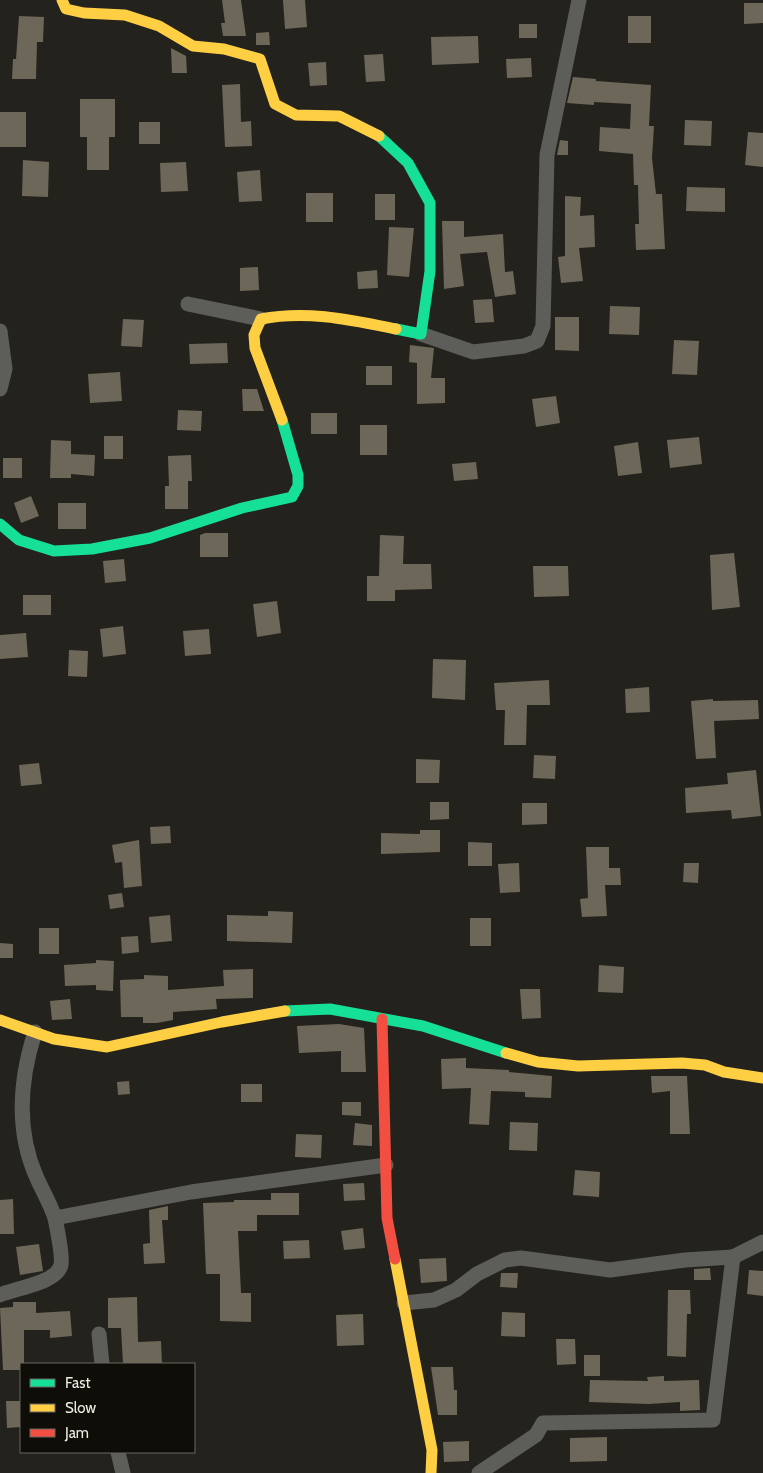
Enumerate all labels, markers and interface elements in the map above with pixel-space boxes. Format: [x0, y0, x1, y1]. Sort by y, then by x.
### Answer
legend [20, 1363, 195, 1453]
text: Fast [65, 1374, 90, 1392]
text: Slow [65, 1399, 96, 1417]
text: Jam [64, 1424, 89, 1442]

